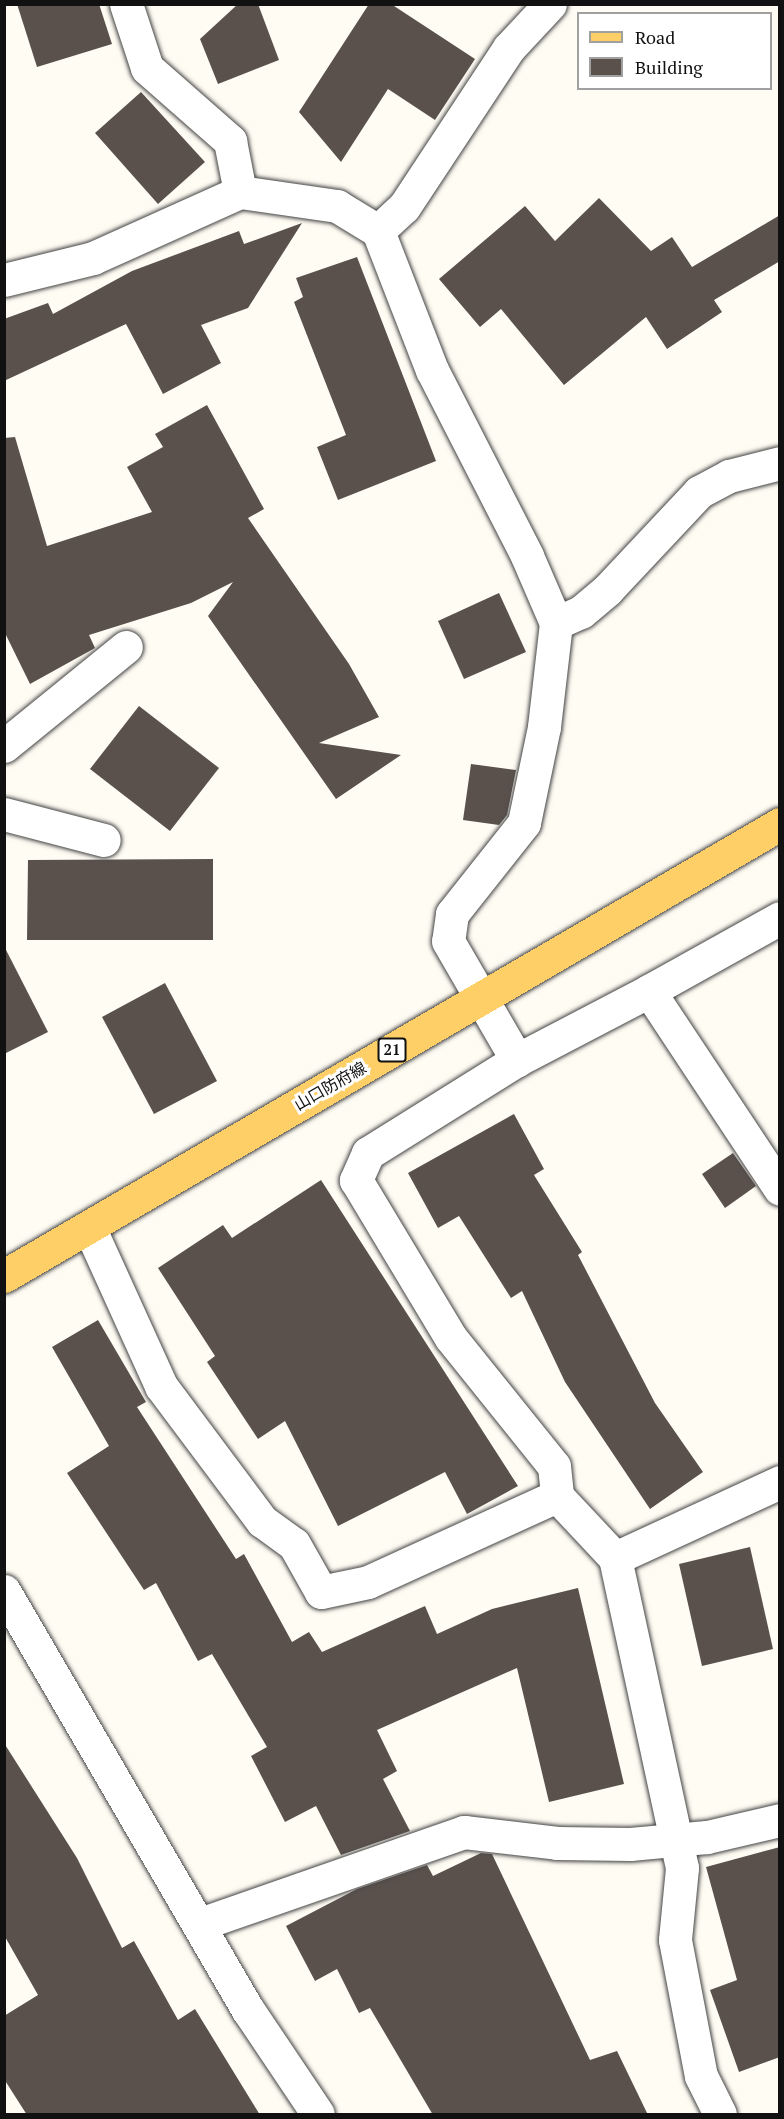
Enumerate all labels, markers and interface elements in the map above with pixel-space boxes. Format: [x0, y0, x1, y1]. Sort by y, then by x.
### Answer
legend [577, 12, 772, 90]
text: Road [635, 25, 675, 49]
text: Building [635, 55, 703, 79]
road number: 21 [377, 1038, 407, 1062]
street label: 山口防府線 [291, 1058, 369, 1114]

